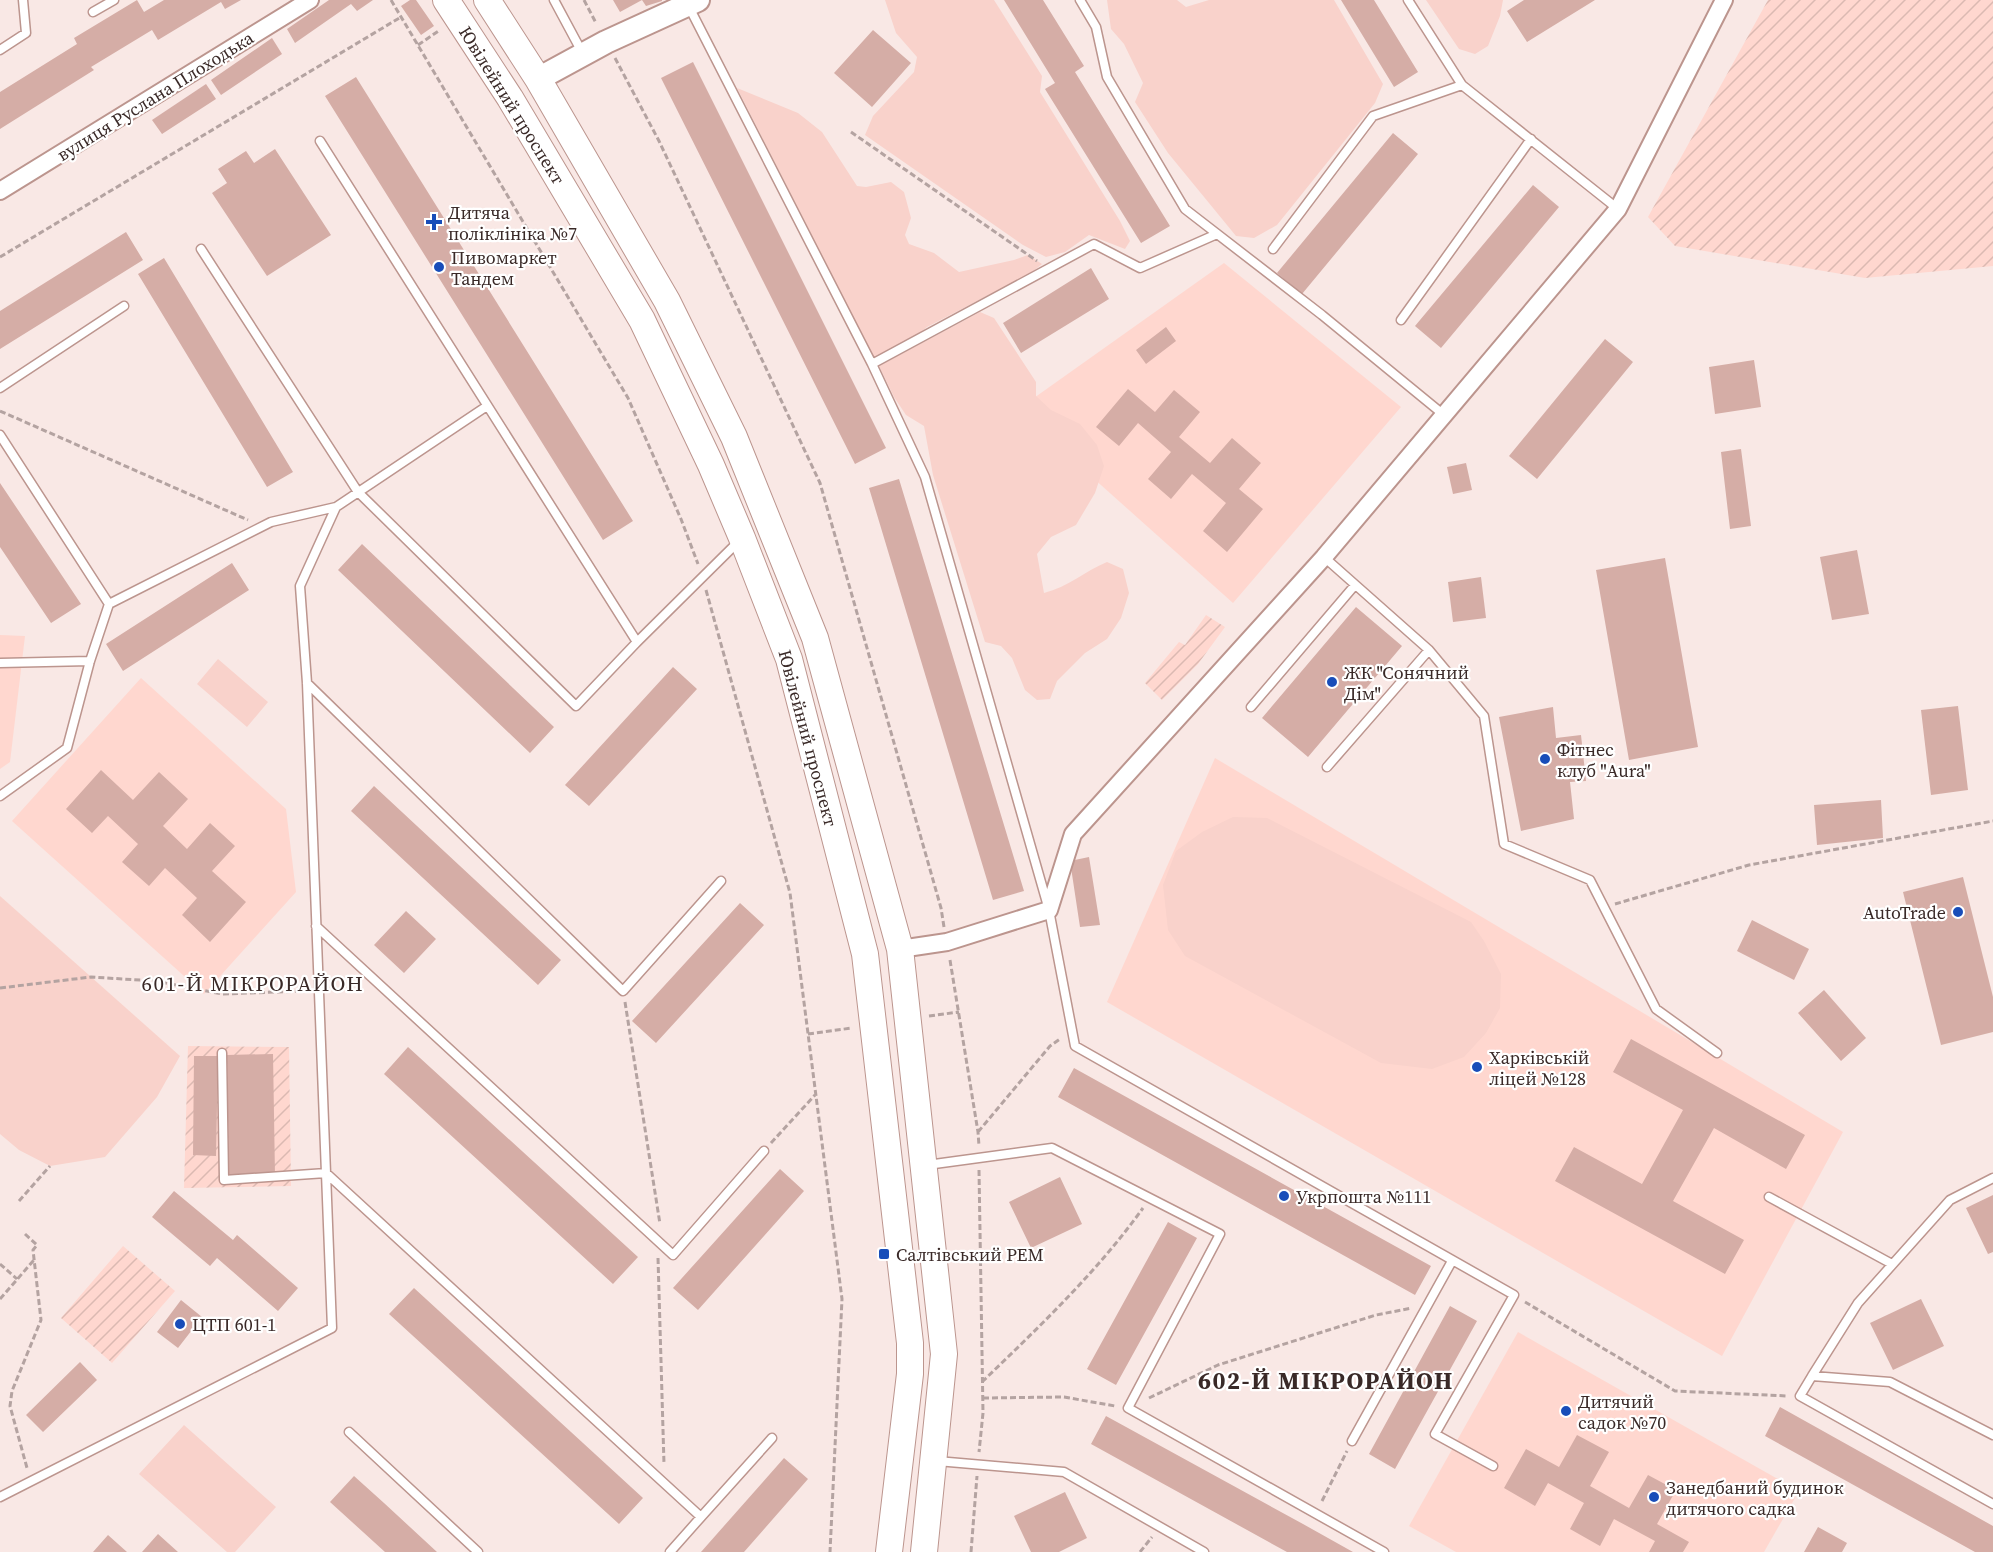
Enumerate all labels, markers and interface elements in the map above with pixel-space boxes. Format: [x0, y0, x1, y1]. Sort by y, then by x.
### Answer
street label: Ювілейний проспект [453, 21, 571, 189]
street label: вулиця Руслана Плоходька [52, 25, 259, 167]
place label: Дитяча поліклініка №7 [448, 200, 577, 246]
marker: Дитяча поліклініка №7 [425, 213, 443, 231]
place label: Пивомаркет Тандем [451, 245, 557, 291]
marker: Пивомаркет Тандем [432, 260, 446, 274]
street label: Ювілейний проспект [772, 647, 844, 830]
place label: ЖК "Сонячний Дім" [1344, 660, 1469, 706]
marker: ЖК "Сонячний Дім" [1325, 675, 1339, 689]
place label: Фітнес клуб "Aura" [1557, 737, 1651, 783]
marker: Фітнес клуб "Aura" [1538, 752, 1552, 766]
place label: AutoTrade [1863, 900, 1946, 925]
marker: AutoTrade [1951, 905, 1965, 919]
district label: 601-Й МІКРОРАЙОН [142, 969, 364, 998]
place label: Харківській ліцей №128 [1489, 1045, 1589, 1091]
marker: Харківській ліцей №128 [1470, 1060, 1484, 1074]
place label: Укрпошта №111 [1296, 1184, 1431, 1209]
marker: Укрпошта №111 [1277, 1189, 1291, 1203]
place label: Салтівський РЕМ [896, 1242, 1044, 1267]
marker: Салтівський РЕМ [877, 1247, 891, 1261]
place label: ЦТП 601-1 [192, 1312, 276, 1337]
marker: ЦТП 601-1 [173, 1317, 187, 1331]
district label: 602-Й МІКРОРАЙОН [1198, 1364, 1454, 1397]
place label: Дитячий садок №70 [1578, 1389, 1666, 1435]
marker: Дитячий садок №70 [1559, 1404, 1573, 1418]
place label: Занедбаний будинок дитячого садка [1666, 1475, 1844, 1521]
marker: Занедбаний будинок дитячого садка [1647, 1490, 1661, 1504]

